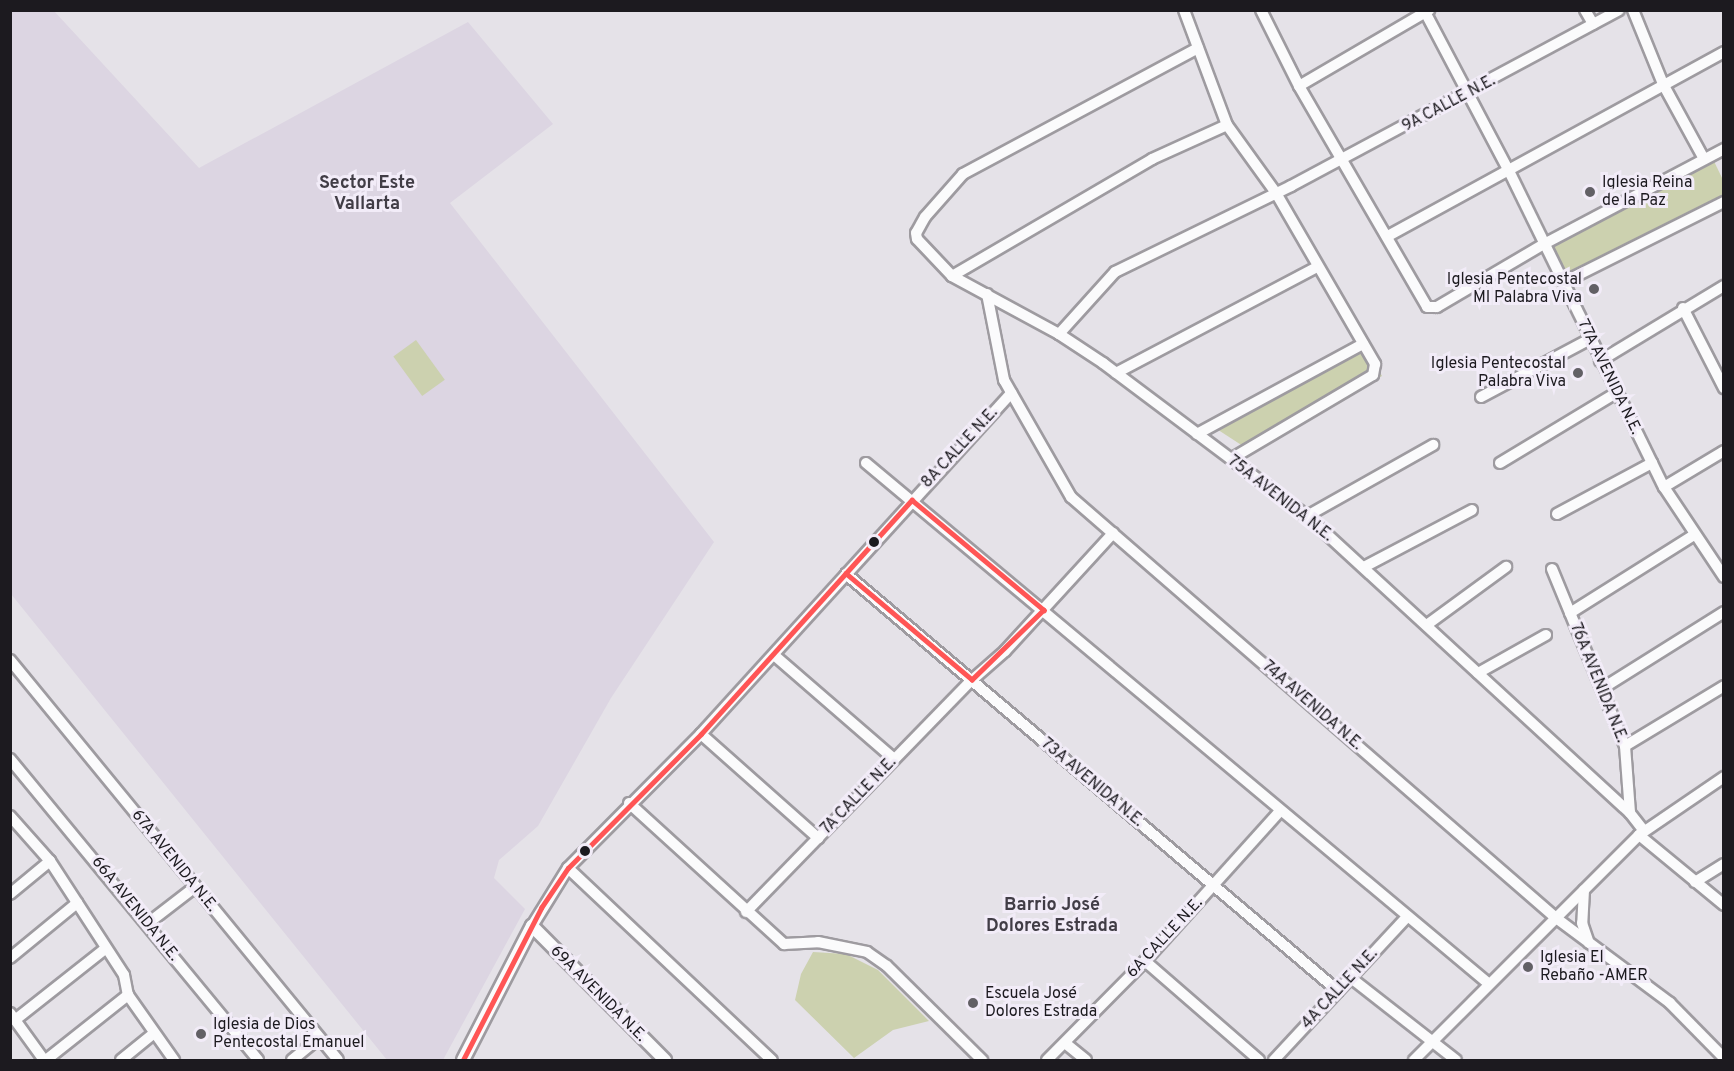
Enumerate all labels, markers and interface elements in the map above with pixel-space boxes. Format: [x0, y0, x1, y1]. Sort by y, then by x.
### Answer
street label: 9A CALLE N.E. [1399, 71, 1499, 137]
place label: Iglesia Reina de la Paz [1602, 173, 1692, 211]
district label: Sector Este Vallarta [319, 174, 415, 216]
marker: Iglesia Reina de la Paz [1583, 185, 1597, 199]
place label: Iglesia Pentecostal MI Palabra Viva [1447, 270, 1582, 308]
marker: Iglesia Pentecostal MI Palabra Viva [1587, 282, 1601, 296]
street label: 77A AVENIDA N.E. [1572, 315, 1646, 439]
place label: Iglesia Pentecostal Palabra Viva [1431, 354, 1566, 392]
marker: Iglesia Pentecostal Palabra Viva [1571, 366, 1585, 380]
street label: 8A CALLE N.E. [917, 403, 1003, 493]
street label: 75A AVENIDA N.E. [1223, 451, 1337, 547]
unlabelled marker [868, 536, 880, 548]
street label: 76A AVENIDA N.E. [1565, 620, 1631, 746]
street label: 74A AVENIDA N.E. [1257, 657, 1367, 755]
street label: 73A AVENIDA N.E. [1036, 734, 1148, 832]
street label: 7A CALLE N.E. [817, 753, 901, 839]
street label: 67A AVENIDA N.E. [126, 805, 222, 917]
unlabelled marker [579, 845, 591, 857]
street label: 66A AVENIDA N.E. [86, 852, 184, 966]
street label: 6A CALLE N.E. [1123, 894, 1207, 982]
district label: Barrio José Dolores Estrada [986, 896, 1118, 938]
street label: 69A AVENIDA N.E. [545, 941, 651, 1047]
street label: 4A CALLE N.E. [1297, 944, 1383, 1034]
place label: Iglesia El Rebaño -AMER [1540, 948, 1648, 986]
marker: Iglesia El Rebaño -AMER [1521, 960, 1535, 974]
place label: Escuela José Dolores Estrada [985, 984, 1097, 1022]
marker: Escuela José Dolores Estrada [966, 996, 980, 1010]
place label: Iglesia de Dios Pentecostal Emanuel [213, 1015, 364, 1053]
marker: Iglesia de Dios Pentecostal Emanuel [194, 1027, 208, 1041]

